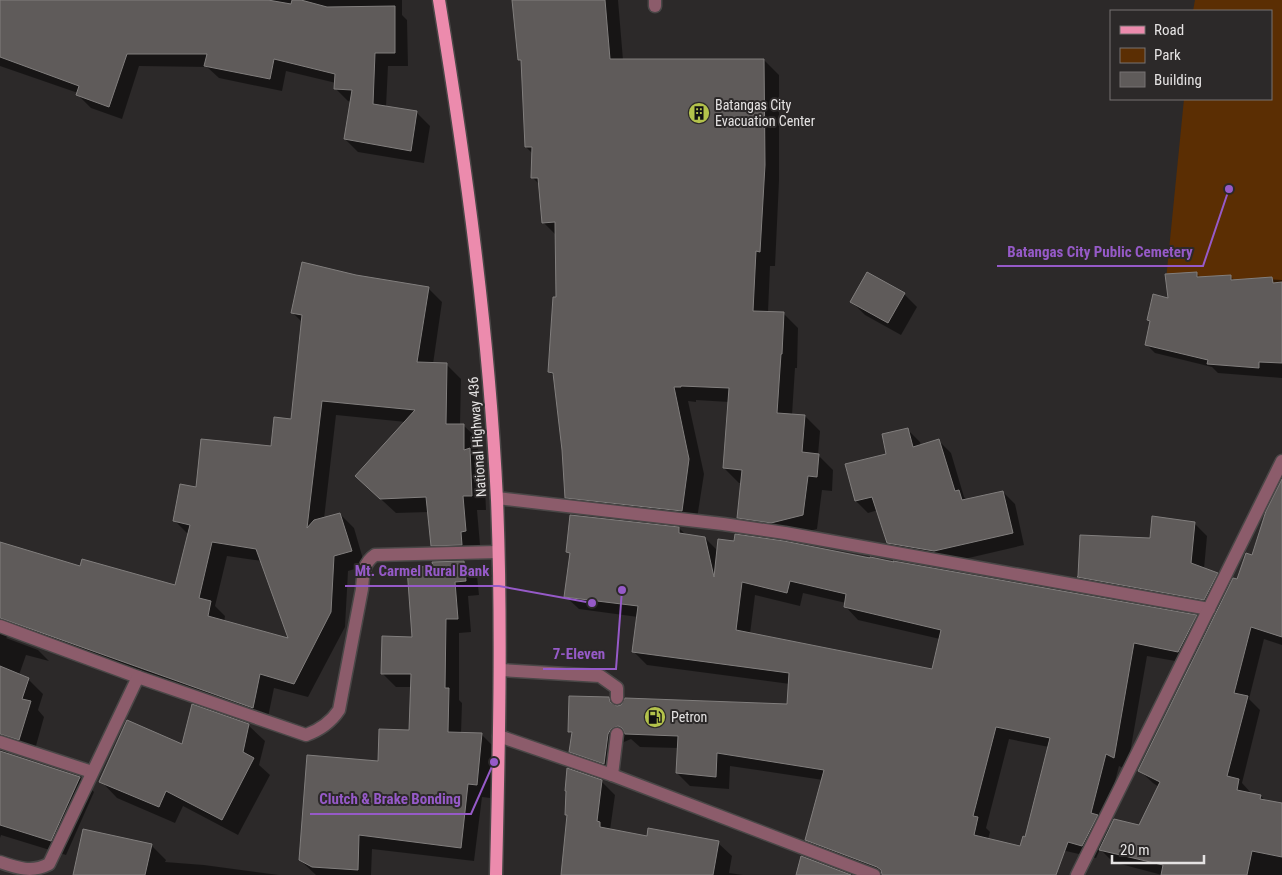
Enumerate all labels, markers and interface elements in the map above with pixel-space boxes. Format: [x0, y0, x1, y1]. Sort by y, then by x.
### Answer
legend [1110, 10, 1272, 100]
text: Road [1154, 21, 1184, 39]
text: Park [1154, 46, 1181, 64]
text: Building [1154, 71, 1202, 89]
place label: Batangas City Evacuation Center [715, 97, 815, 129]
building icon: Batangas City Evacuation Center [687, 101, 711, 125]
callout: Batangas City Public Cemetery [997, 236, 1203, 266]
text: Batangas City Public Cemetery [1007, 243, 1193, 261]
street label: National Highway 436 [465, 376, 489, 498]
callout: Mt. Carmel Rural Bank [345, 556, 499, 586]
text: Mt. Carmel Rural Bank [355, 562, 490, 580]
callout: 7-Eleven [543, 639, 616, 669]
text: 7-Eleven [553, 645, 605, 663]
fuel station icon: Petron [643, 705, 667, 729]
place label: Petron [671, 709, 707, 725]
callout: Clutch & Brake Bonding [310, 784, 471, 814]
text: Clutch & Brake Bonding [319, 790, 461, 808]
scale bar [1112, 832, 1204, 864]
text: 20 m [1120, 841, 1150, 859]

